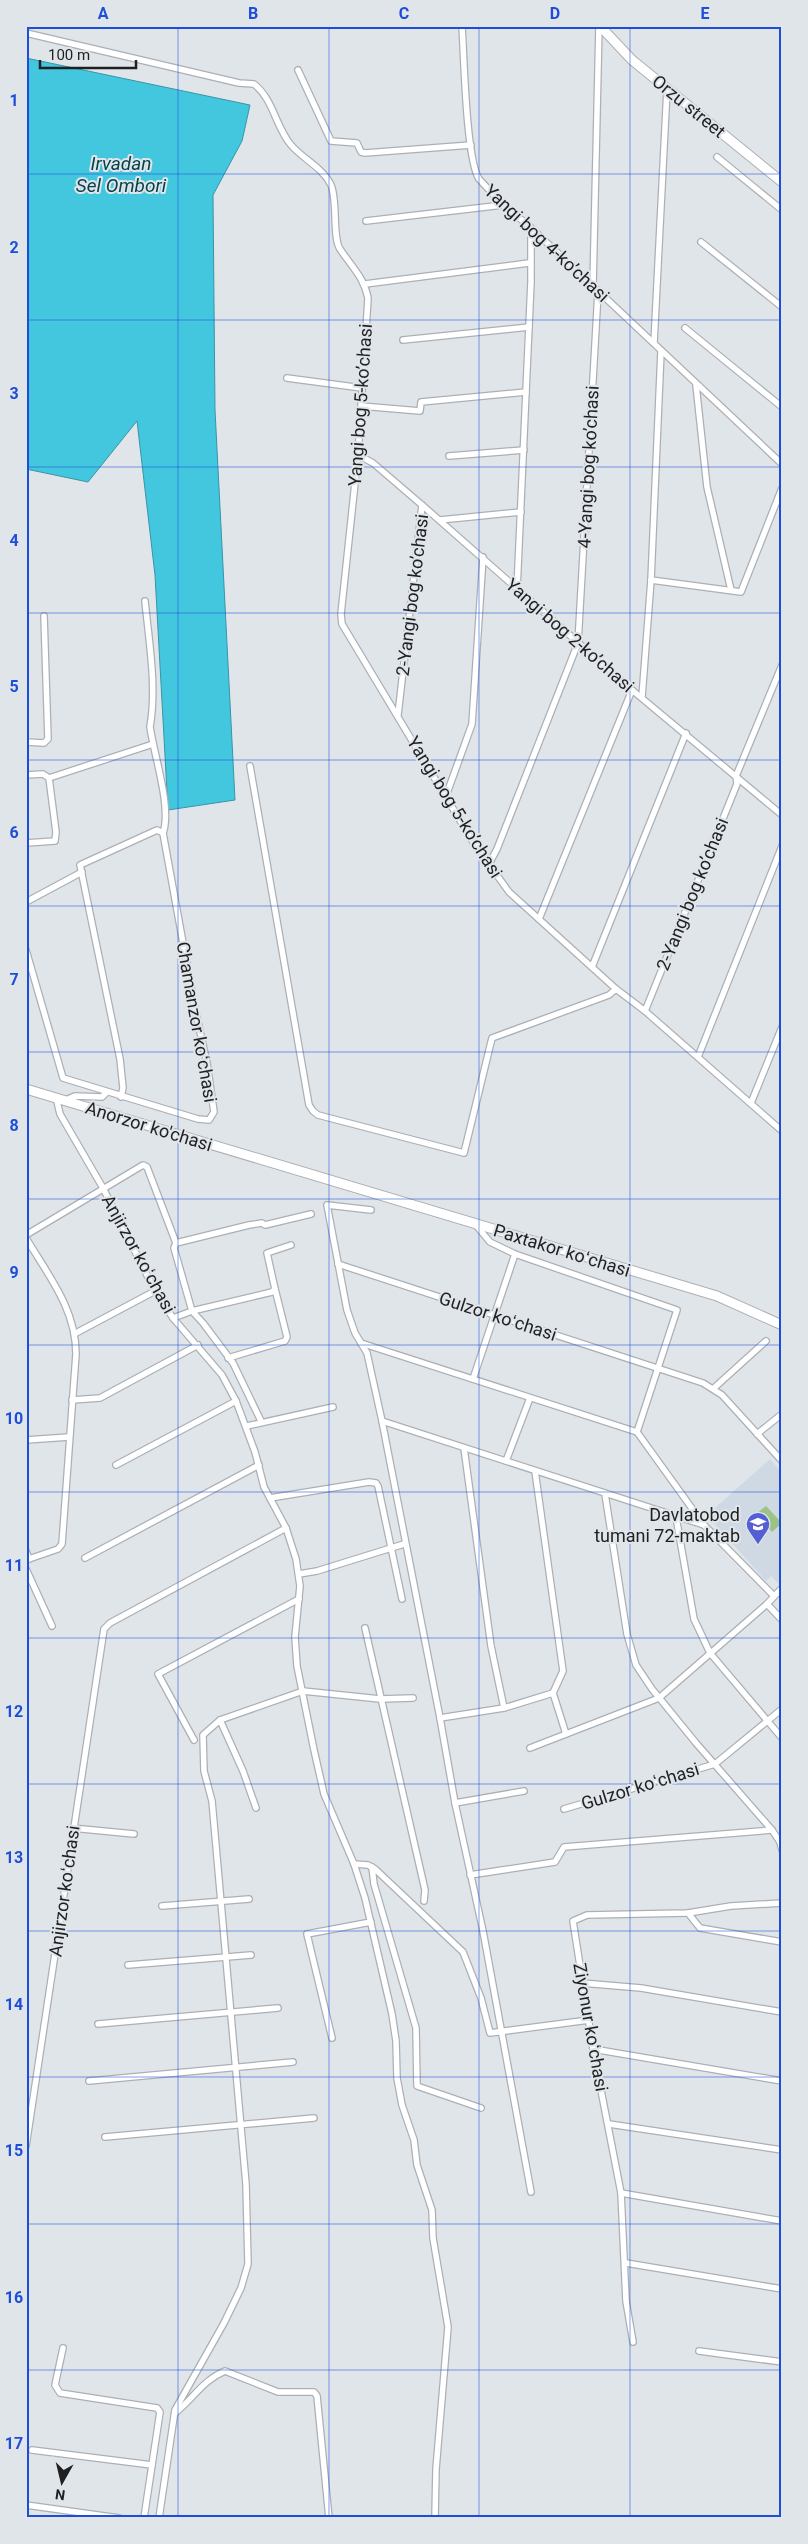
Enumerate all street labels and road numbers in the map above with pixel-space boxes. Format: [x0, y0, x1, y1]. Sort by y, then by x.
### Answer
street label: Orzu street [648, 70, 730, 142]
street label: Yangi bog 4-koʼchasi [480, 180, 614, 306]
street label: Yangi bog 5-koʼchasi [344, 323, 376, 487]
street label: 4-Yangi bog koʼchasi [573, 385, 603, 549]
street label: 2-Yangi bog koʼchasi [392, 513, 432, 677]
street label: Yangi bog 2-koʼchasi [502, 574, 638, 696]
street label: Yangi bog 5-koʼchasi [403, 732, 507, 882]
street label: 2-Yangi bog koʼchasi [652, 815, 732, 973]
street label: Chamanzor koʻchasi [173, 940, 221, 1104]
street label: Anorzor ko'chasi [83, 1097, 215, 1155]
street label: Anjirzor koʻchasi [98, 1191, 180, 1317]
street label: Paxtakor koʻchasi [491, 1219, 633, 1281]
street label: Gulzor koʻchasi [437, 1287, 559, 1345]
street label: Gulzor koʻchasi [578, 1758, 702, 1814]
street label: Anjirzor koʻchasi [44, 1824, 84, 1958]
street label: Ziyonur koʻchasi [569, 1961, 613, 2093]

